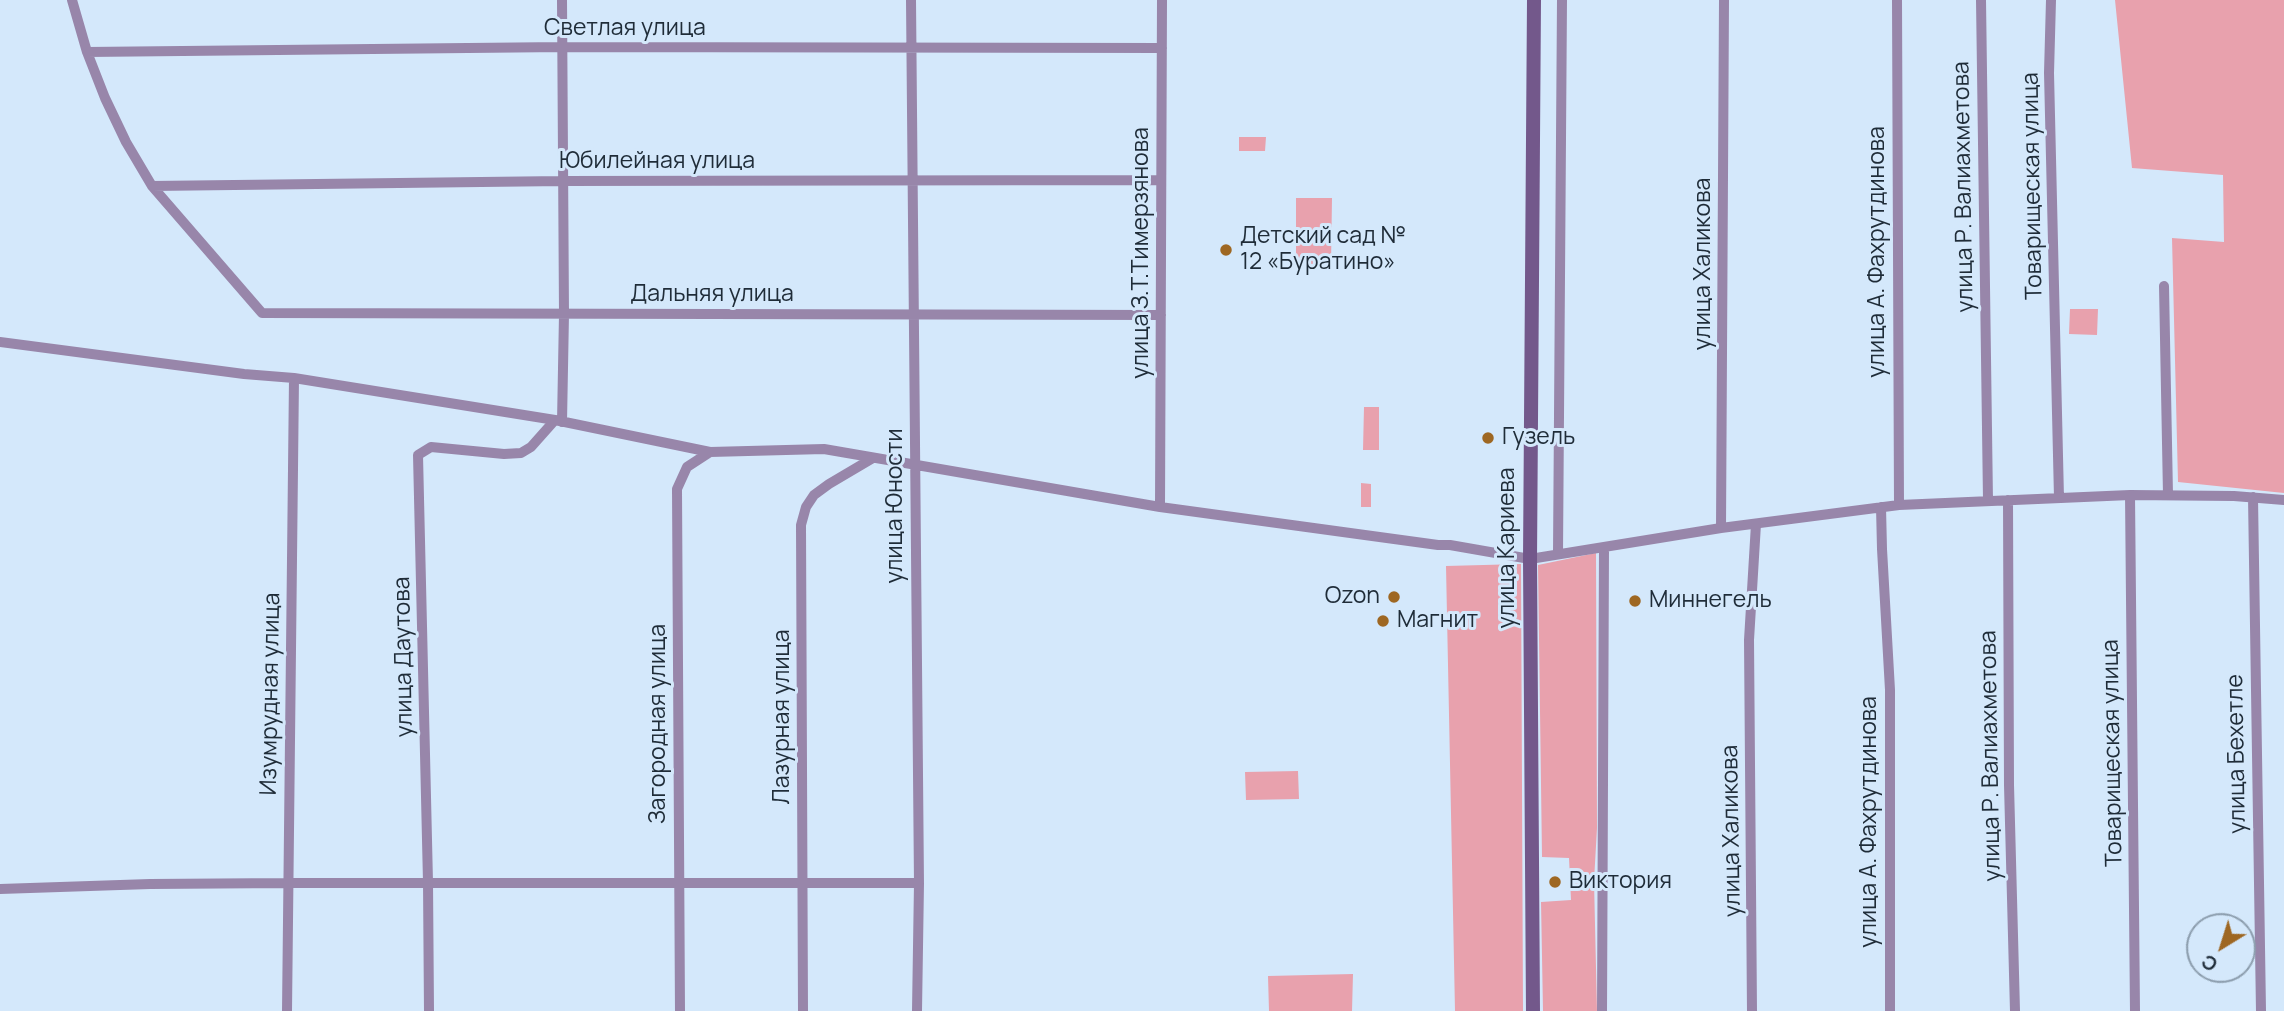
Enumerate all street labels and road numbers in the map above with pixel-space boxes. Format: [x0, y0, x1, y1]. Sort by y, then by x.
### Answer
street label: Светлая улица [544, 15, 706, 43]
street label: улица Р. Валиахметова [1948, 61, 1980, 313]
street label: Товарищеская улица [2017, 72, 2049, 300]
street label: улица А. Фахрутдинова [1864, 126, 1892, 378]
street label: улица З.Т.Тимерзянова [1128, 127, 1156, 379]
street label: Юбилейная улица [559, 148, 755, 176]
street label: улица Халикова [1690, 178, 1718, 350]
street label: Дальняя улица [630, 281, 794, 309]
street label: улица Юности [882, 428, 910, 584]
street label: улица Кариева [1494, 467, 1522, 629]
street label: улица Даутова [389, 576, 419, 738]
street label: Изумрудная улица [255, 592, 287, 796]
street label: Загородная улица [645, 624, 673, 824]
street label: Лазурная улица [769, 630, 797, 804]
street label: улица Р. Валиахметова [1975, 630, 2007, 882]
street label: Товарищеская улица [2097, 639, 2129, 867]
street label: улица Бехетле [2222, 674, 2252, 834]
street label: улица А. Фахрутдинова [1856, 696, 1884, 948]
street label: улица Халикова [1717, 745, 1747, 917]

